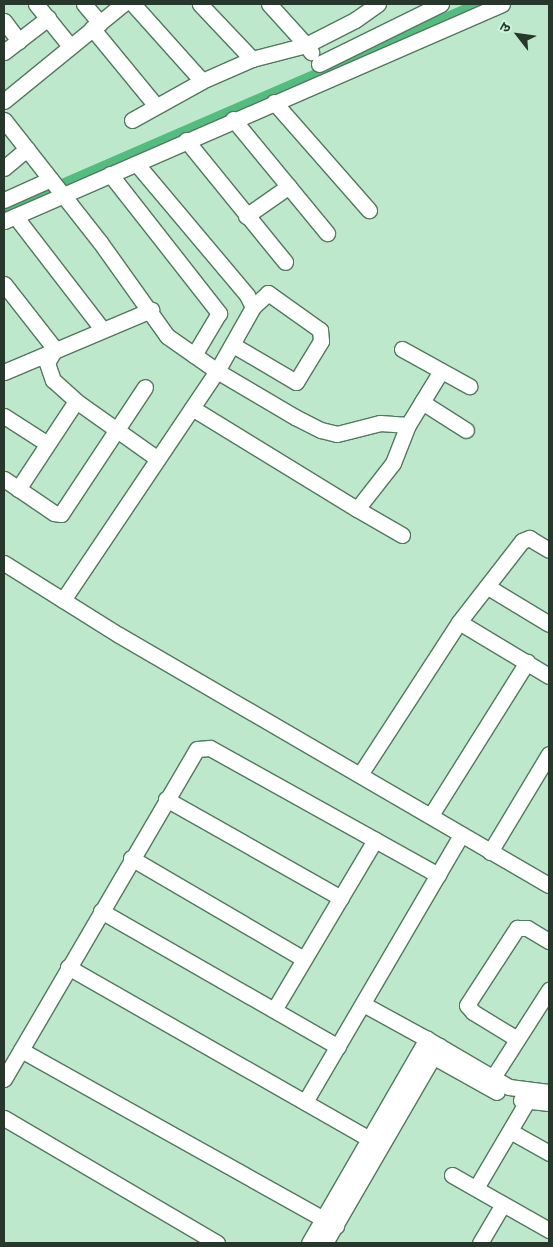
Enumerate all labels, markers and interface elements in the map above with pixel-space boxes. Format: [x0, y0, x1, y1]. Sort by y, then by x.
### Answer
north arrow [493, 10, 543, 60]
text: उ [496, 20, 514, 35]

